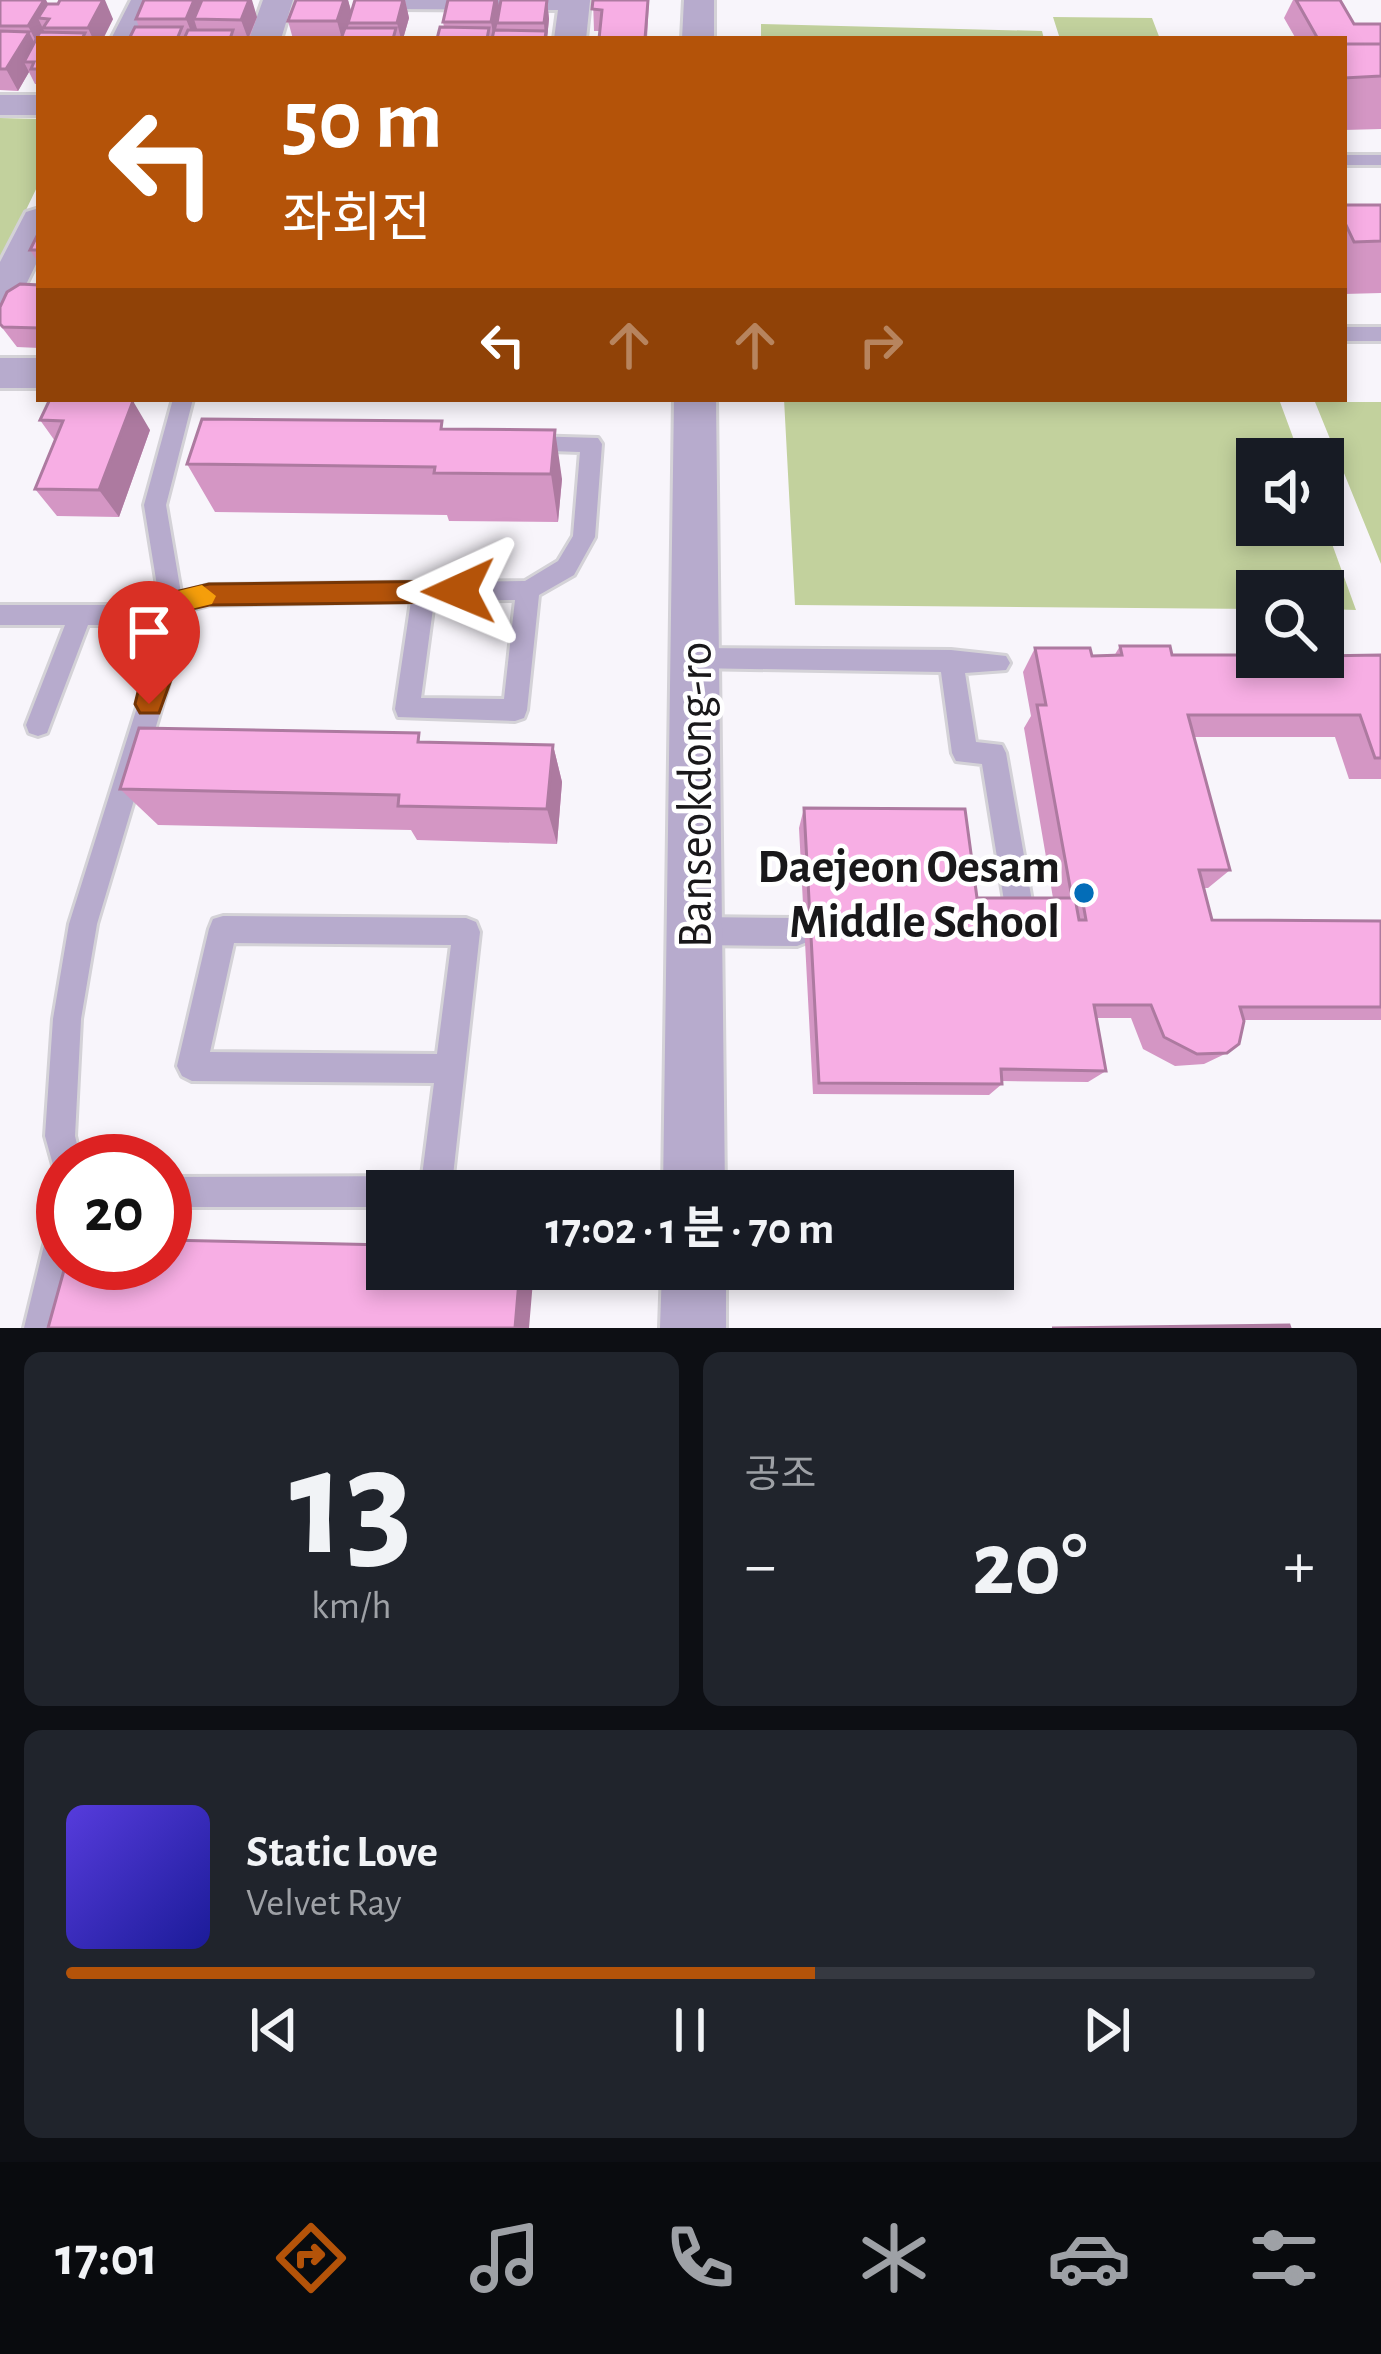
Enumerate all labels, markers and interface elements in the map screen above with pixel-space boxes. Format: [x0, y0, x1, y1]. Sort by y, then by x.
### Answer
text: 50 m [282, 80, 443, 164]
icon: left [84, 84, 240, 240]
text: 좌회전 [282, 193, 431, 247]
icon: left [470, 312, 536, 378]
icon: ahead [596, 312, 662, 378]
icon: ahead [722, 312, 788, 378]
icon: right [848, 312, 914, 378]
map controls [1236, 438, 1344, 678]
button: sound [1236, 438, 1344, 546]
position arrow [396, 528, 522, 654]
button: search [1236, 570, 1344, 678]
pin [98, 581, 200, 704]
icon: arrive [116, 599, 182, 665]
street label: Banseokdong-ro [673, 642, 721, 948]
place label: Daejeon Oesam Middle School [757, 844, 1060, 947]
marker: Daejeon Oesam Middle School [1071, 880, 1097, 906]
speed limit sign: 20 [36, 1134, 192, 1290]
text: 17:02 · 1 분 · 70 m [546, 1207, 834, 1252]
text: 13 [290, 1427, 413, 1583]
text: 공조 [745, 1456, 816, 1495]
text: 20° [972, 1521, 1088, 1611]
text: − [745, 1533, 776, 1599]
text: + [1283, 1533, 1315, 1599]
text: km/h [311, 1587, 391, 1626]
text: Static Love [246, 1830, 438, 1875]
text: Velvet Ray [246, 1884, 402, 1923]
icon: previous [241, 1997, 307, 2063]
icon: pause [657, 1997, 723, 2063]
icon: next [1074, 1997, 1140, 2063]
icon: directions [269, 2216, 353, 2300]
icon: music [463, 2216, 547, 2300]
icon: phone [658, 2216, 742, 2300]
icon: climate [852, 2216, 936, 2300]
icon: car [1047, 2216, 1131, 2300]
icon: filters [1242, 2216, 1326, 2300]
text: 17:01 [55, 2231, 158, 2285]

